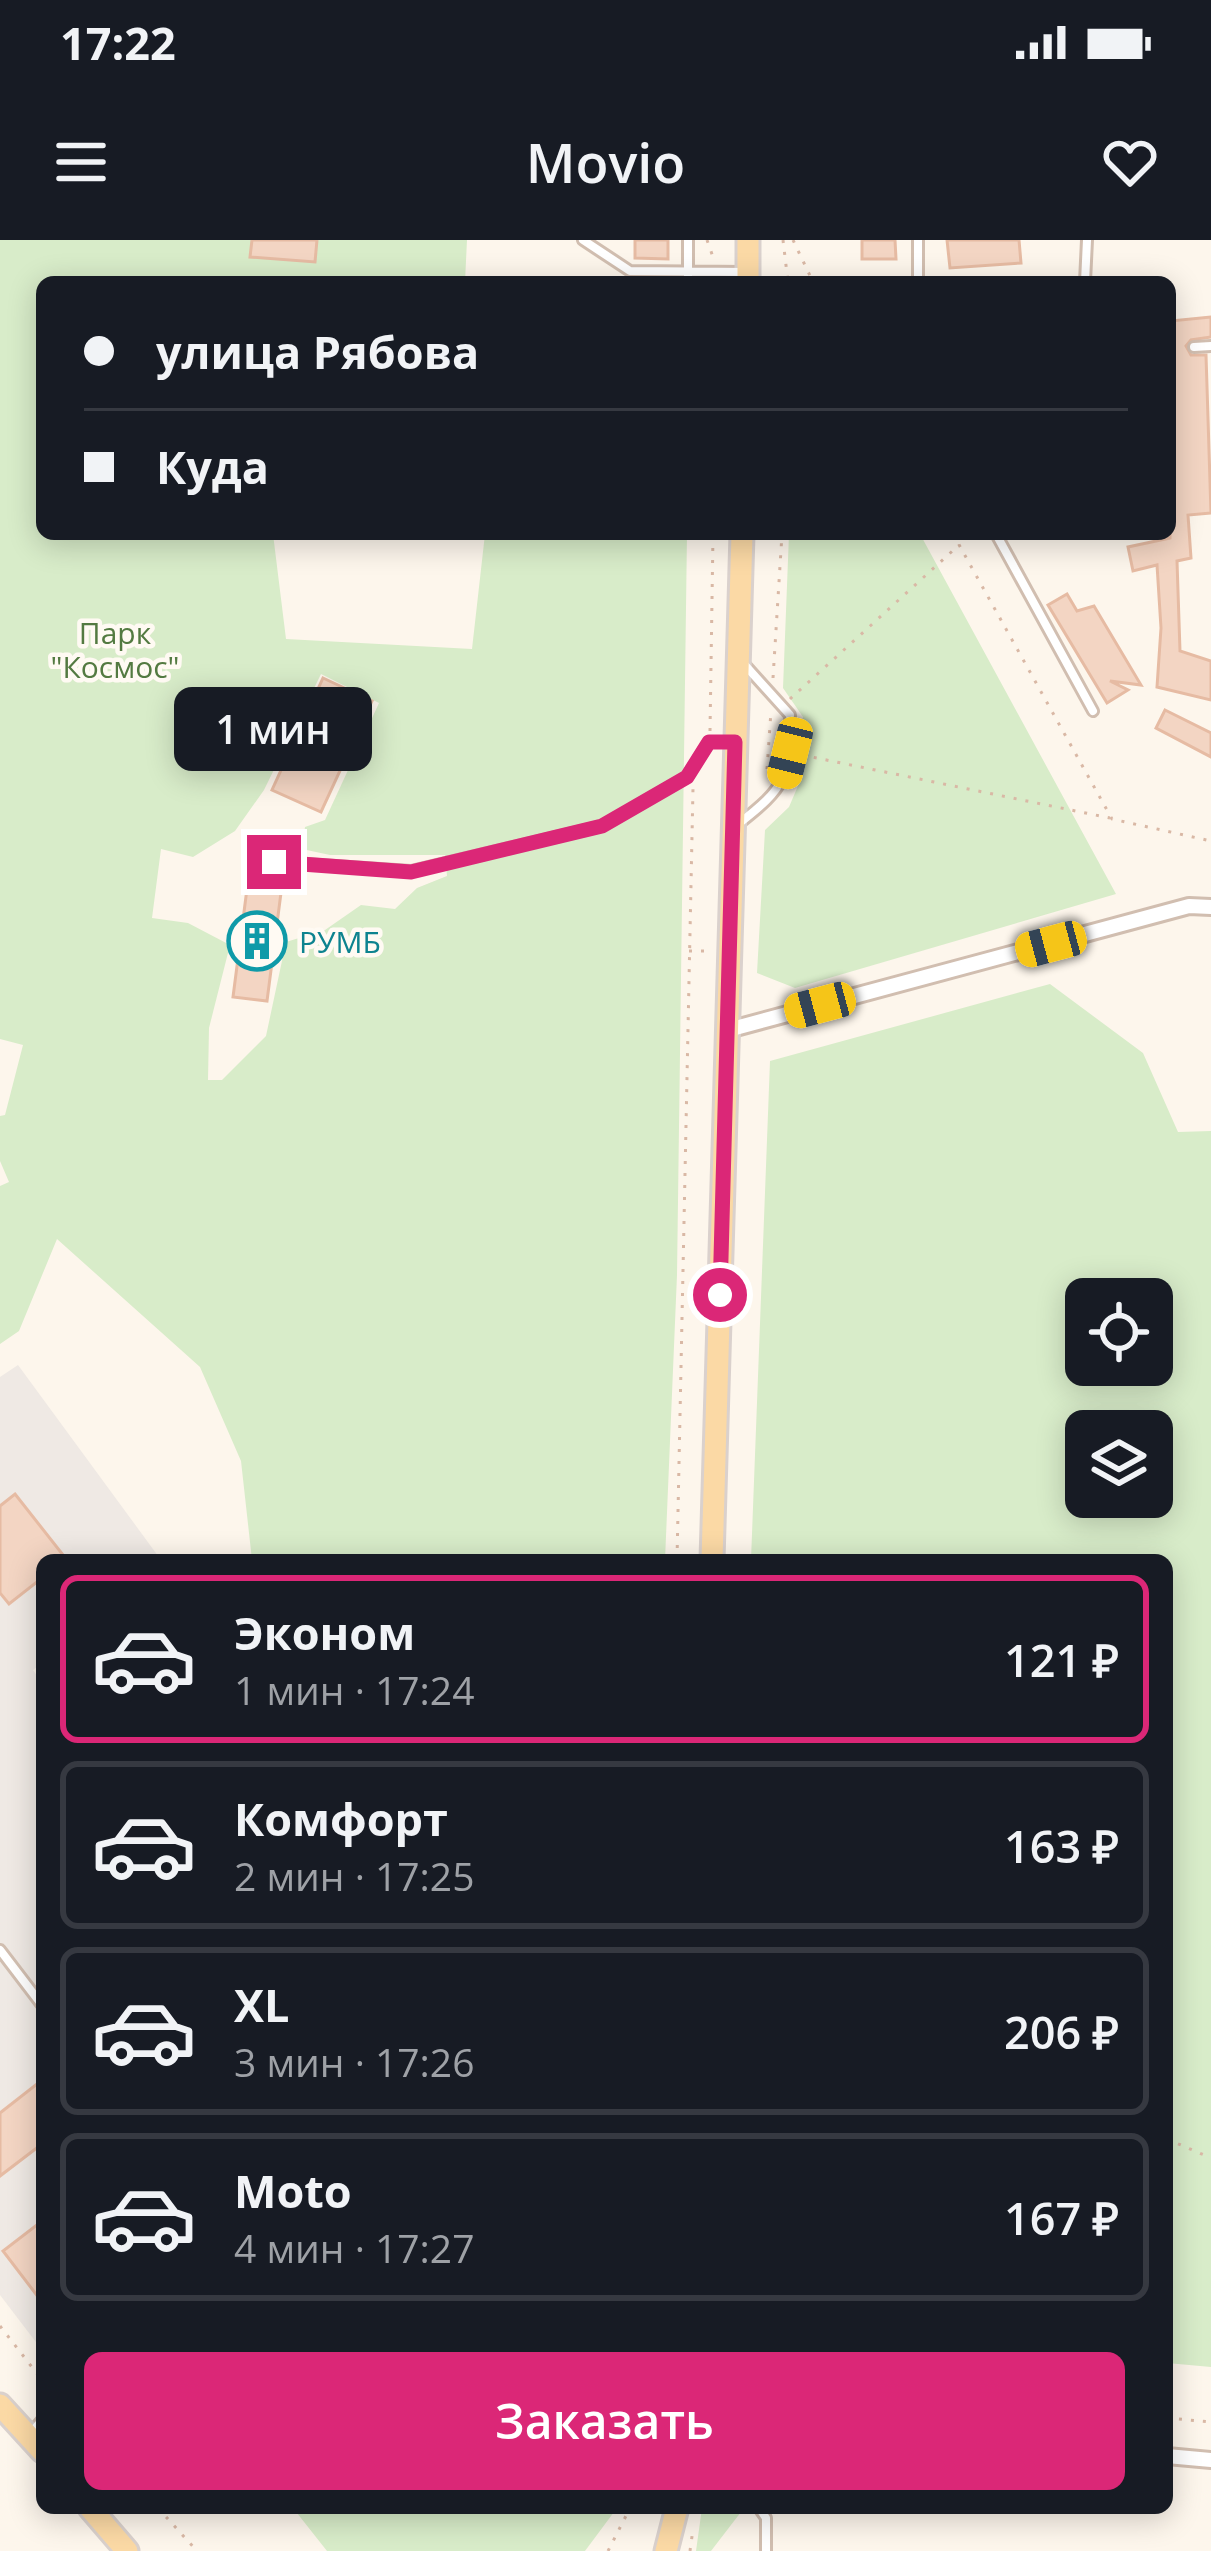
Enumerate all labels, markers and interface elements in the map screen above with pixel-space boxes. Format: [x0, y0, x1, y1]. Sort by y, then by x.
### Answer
text: 17:22 [60, 12, 176, 73]
text: Movio [526, 125, 685, 199]
icon: menu [48, 129, 114, 195]
icon: heart [1097, 129, 1163, 195]
text: улица Рябова [156, 321, 479, 382]
text: Куда [156, 436, 269, 497]
park label: Парк "Космос" [50, 612, 180, 687]
callout: 1 мин [175, 688, 373, 772]
text: 1 мин [216, 702, 330, 755]
car [764, 714, 816, 792]
route end [247, 835, 301, 889]
building icon: РУМБ [226, 910, 288, 972]
car [1012, 917, 1090, 971]
place label: РУМБ [299, 921, 381, 962]
car [781, 978, 859, 1032]
route start [693, 1268, 747, 1322]
map controls [1065, 1278, 1173, 1518]
button: locate [1065, 1278, 1173, 1386]
button: layers [1065, 1410, 1173, 1518]
text: Эконом [234, 1602, 415, 1663]
icon: car [90, 1605, 198, 1713]
text: 121 ₽ [1004, 1629, 1119, 1690]
text: 1 мин · 17:24 [234, 1663, 474, 1716]
text: Комфорт [234, 1788, 448, 1849]
icon: car [90, 1791, 198, 1899]
text: 163 ₽ [1004, 1815, 1119, 1876]
text: 2 мин · 17:25 [234, 1849, 474, 1902]
text: XL [234, 1974, 289, 2035]
icon: car [90, 1977, 198, 2085]
text: 206 ₽ [1004, 2001, 1119, 2062]
text: 3 мин · 17:26 [234, 2035, 474, 2088]
text: Moto [234, 2160, 352, 2221]
icon: car [90, 2163, 198, 2271]
text: 167 ₽ [1004, 2187, 1119, 2248]
text: 4 мин · 17:27 [234, 2221, 474, 2274]
button: Заказать [84, 2352, 1125, 2490]

